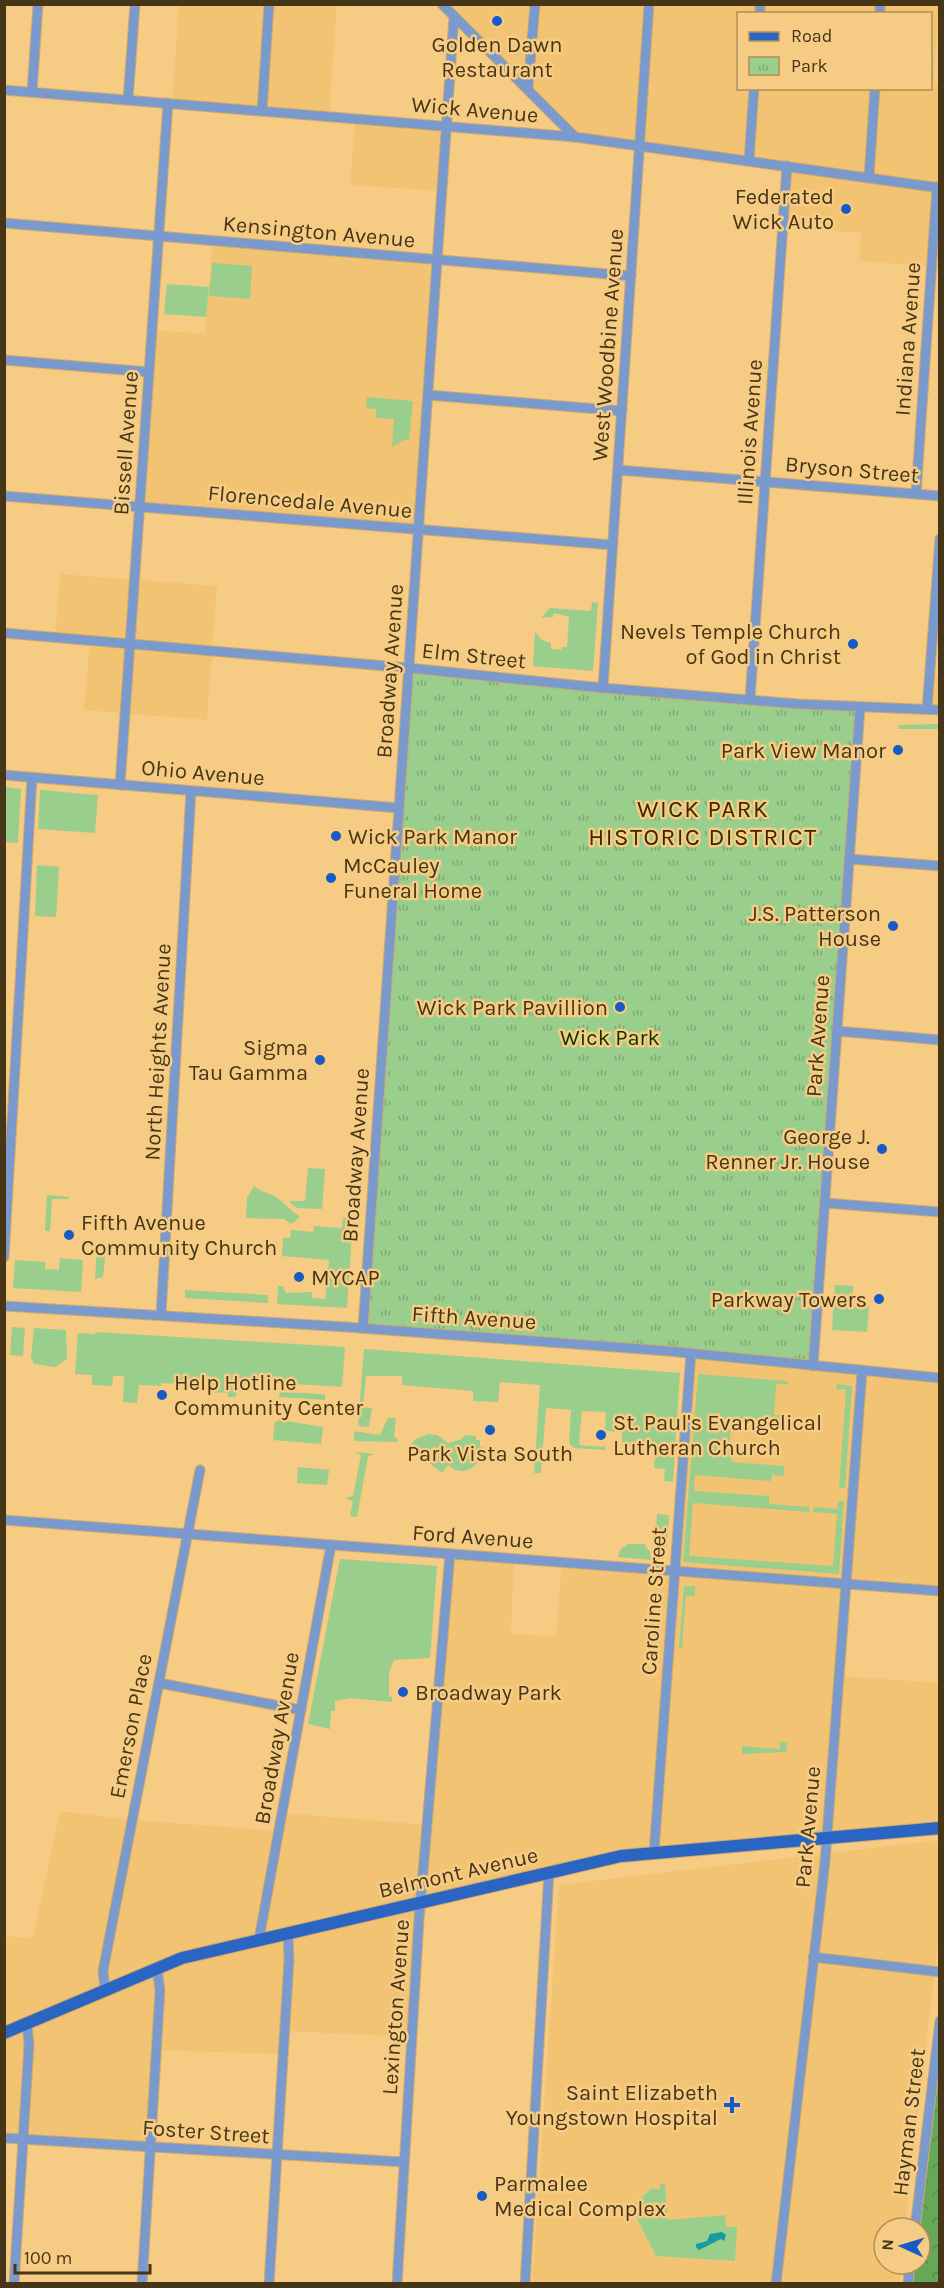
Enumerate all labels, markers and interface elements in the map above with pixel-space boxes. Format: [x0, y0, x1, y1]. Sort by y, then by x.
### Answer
legend [737, 12, 932, 90]
marker: Golden Dawn Restaurant [490, 14, 504, 28]
text: Road [791, 25, 832, 47]
place label: Golden Dawn Restaurant [431, 32, 563, 83]
text: Park [791, 55, 828, 77]
street label: Wick Avenue [410, 91, 540, 129]
place label: Federated Wick Auto [733, 184, 834, 235]
marker: Federated Wick Auto [839, 202, 853, 216]
street label: Kensington Avenue [222, 211, 416, 253]
street label: West Woodbine Avenue [587, 228, 629, 462]
street label: Indiana Avenue [890, 261, 926, 417]
street label: Illinois Avenue [732, 358, 768, 506]
street label: Bissell Avenue [108, 370, 144, 516]
street label: Bryson Street [784, 451, 920, 489]
street label: Florencedale Avenue [207, 480, 413, 524]
street label: Broadway Avenue [371, 583, 409, 759]
place label: Nevels Temple Church of God in Christ [620, 619, 841, 670]
marker: Nevels Temple Church of God in Christ [846, 637, 860, 651]
street label: Elm Street [420, 638, 527, 674]
place label: Park View Manor [721, 738, 886, 764]
marker: Park View Manor [891, 743, 905, 757]
street label: Ohio Avenue [140, 755, 266, 791]
district label: WICK PARK HISTORIC DISTRICT [588, 795, 818, 851]
place label: Wick Park Manor [348, 824, 517, 850]
marker: Wick Park Manor [329, 829, 343, 843]
place label: McCauley Funeral Home [343, 853, 482, 904]
marker: McCauley Funeral Home [324, 871, 338, 885]
place label: J.S. Patterson House [749, 901, 881, 952]
marker: J.S. Patterson House [886, 919, 900, 933]
street label: North Heights Avenue [139, 943, 177, 1161]
street label: Park Avenue [801, 974, 835, 1098]
place label: Wick Park Pavillion [417, 995, 608, 1021]
marker: Wick Park Pavillion [613, 1000, 627, 1014]
park label: Wick Park [560, 1025, 660, 1051]
place label: Sigma Tau Gamma [189, 1035, 308, 1086]
marker: Sigma Tau Gamma [313, 1053, 327, 1067]
street label: Broadway Avenue [337, 1067, 375, 1243]
place label: George J. Renner Jr. House [705, 1124, 870, 1175]
marker: George J. Renner Jr. House [875, 1142, 889, 1156]
place label: Fifth Avenue Community Church [81, 1210, 277, 1261]
marker: Fifth Avenue Community Church [62, 1228, 76, 1242]
place label: MYCAP [311, 1265, 380, 1291]
marker: MYCAP [292, 1270, 306, 1284]
place label: Parkway Towers [711, 1287, 867, 1313]
marker: Parkway Towers [872, 1292, 886, 1306]
street label: Fifth Avenue [411, 1301, 537, 1335]
place label: Help Hotline Community Center [174, 1370, 363, 1421]
marker: Help Hotline Community Center [155, 1388, 169, 1402]
place label: St. Paul's Evangelical Lutheran Church [613, 1410, 822, 1461]
marker: Park Vista South [483, 1423, 497, 1437]
marker: St. Paul's Evangelical Lutheran Church [594, 1428, 608, 1442]
place label: Park Vista South [407, 1441, 573, 1467]
street label: Ford Avenue [411, 1520, 534, 1554]
street label: Caroline Street [636, 1526, 672, 1676]
street label: Broadway Avenue [249, 1650, 305, 1826]
street label: Emerson Place [104, 1651, 158, 1801]
place label: Broadway Park [415, 1680, 562, 1706]
marker: Broadway Park [396, 1685, 410, 1699]
street label: Park Avenue [790, 1765, 826, 1889]
street label: Belmont Avenue [376, 1842, 541, 1904]
street label: Lexington Avenue [377, 1918, 415, 2096]
street label: Hayman Street [887, 2047, 931, 2197]
place label: Saint Elizabeth Youngstown Hospital [506, 2080, 718, 2131]
marker: Saint Elizabeth Youngstown Hospital [723, 2096, 741, 2114]
street label: Foster Street [141, 2115, 271, 2149]
place label: Parmalee Medical Complex [494, 2171, 666, 2222]
marker: Parmalee Medical Complex [475, 2189, 489, 2203]
north arrow [872, 2216, 932, 2276]
scale bar [15, 2237, 150, 2275]
text: N [878, 2239, 897, 2251]
text: 100 m [24, 2247, 72, 2269]

